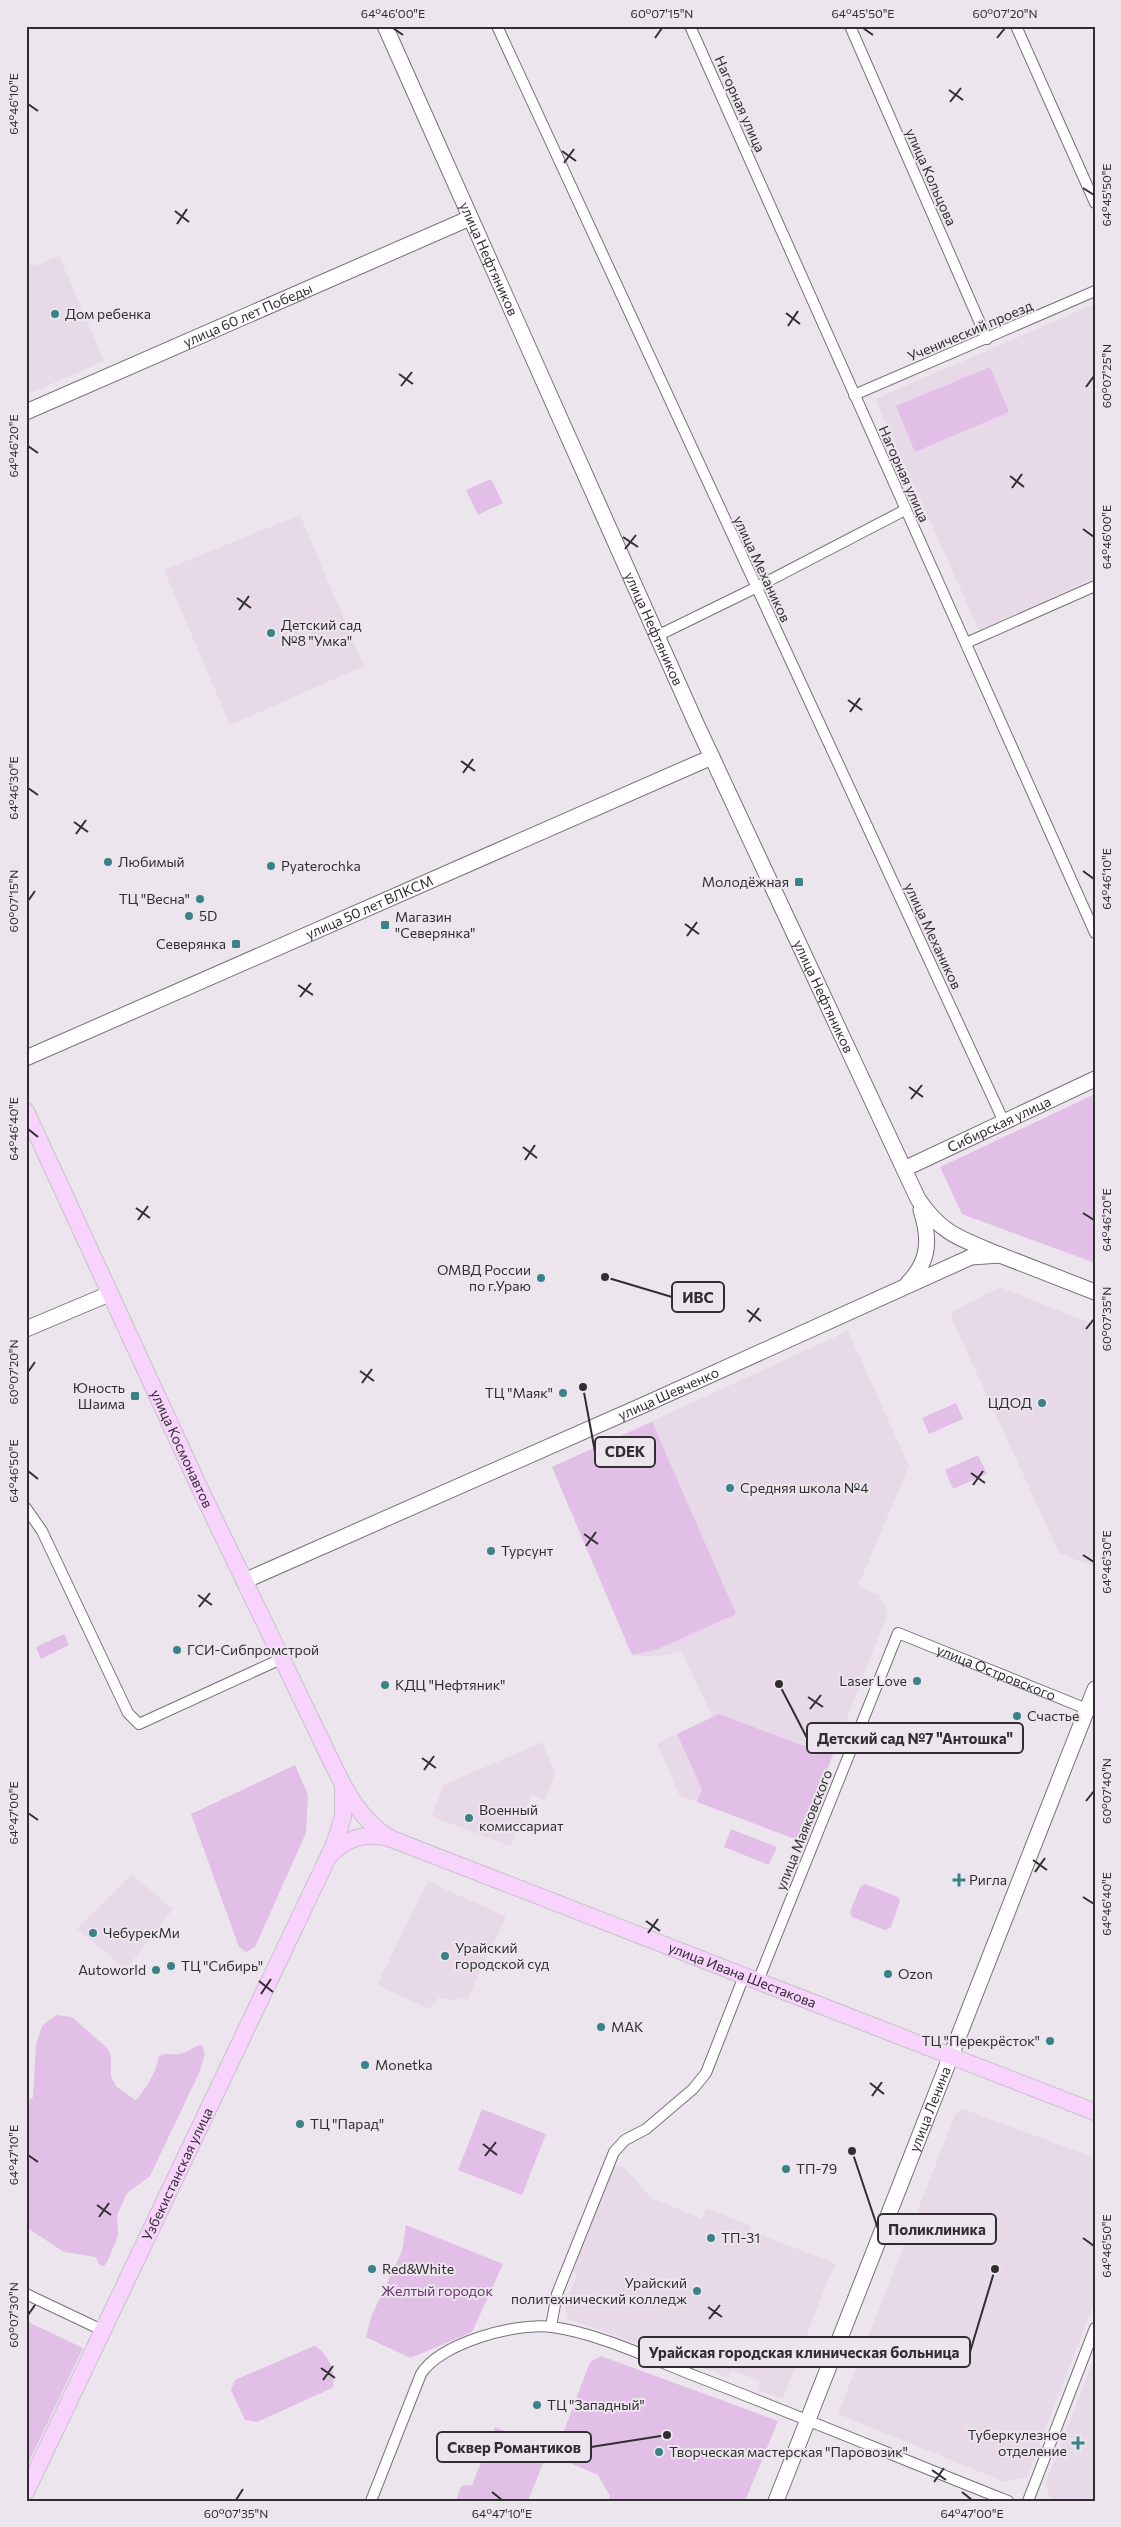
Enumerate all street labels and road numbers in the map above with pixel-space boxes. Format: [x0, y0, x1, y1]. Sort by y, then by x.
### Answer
street label: Нагорная улица [712, 53, 769, 155]
street label: улица Кольцова [902, 126, 960, 228]
street label: улица Нефтяников [457, 199, 522, 318]
street label: улица 60 лет Победы [180, 279, 315, 350]
street label: Ученический проезд [905, 296, 1035, 365]
street label: Нагорная улица [876, 423, 933, 525]
street label: улица Механиков [730, 513, 795, 625]
street label: улица Нефтяников [622, 569, 687, 688]
street label: улица 50 лет ВЛКСМ [303, 872, 435, 942]
street label: улица Механиков [901, 880, 966, 992]
street label: улица Нефтяников [790, 937, 858, 1056]
street label: Сибирская улица [944, 1092, 1053, 1155]
street label: улица Шевченко [615, 1363, 721, 1423]
street label: улица Космонавтов [148, 1387, 217, 1511]
street label: улица Островского [934, 1640, 1058, 1704]
street label: улица Маяковского [772, 1767, 836, 1893]
street label: улица Ивана Шестакова [666, 1938, 819, 2011]
street label: улица Ленина [905, 2064, 954, 2154]
street label: Узбекистанская улица [138, 2105, 216, 2243]

